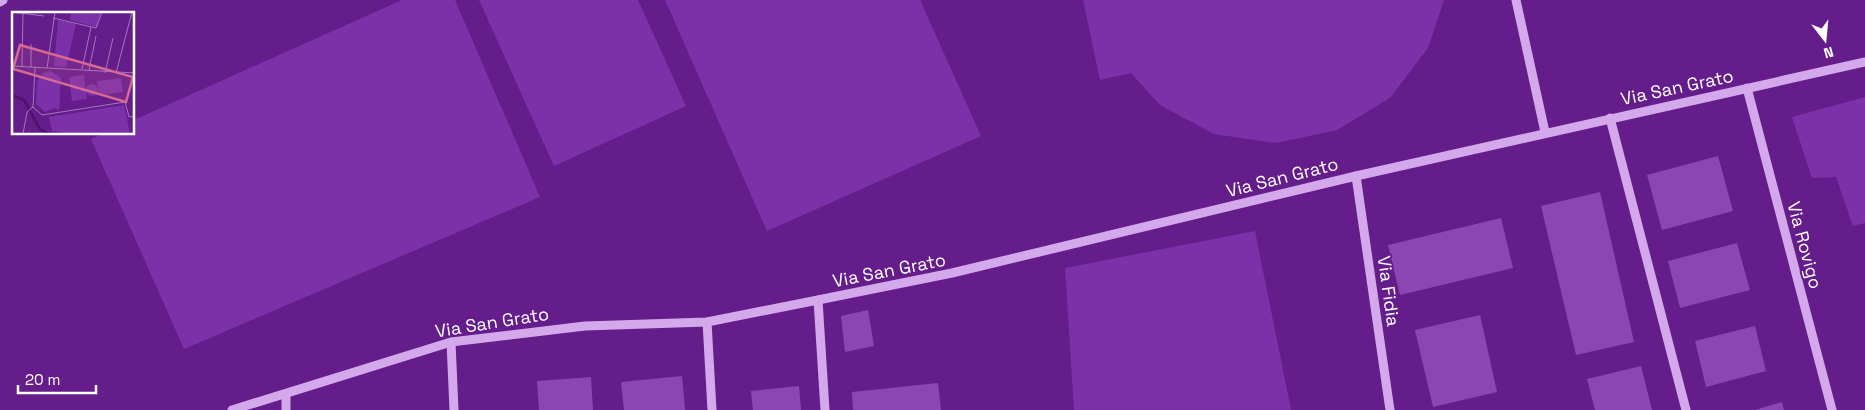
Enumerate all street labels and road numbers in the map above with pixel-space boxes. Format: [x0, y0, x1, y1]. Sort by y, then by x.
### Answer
street label: Via San Grato [1618, 64, 1736, 110]
street label: Via San Grato [1224, 152, 1340, 202]
street label: Via Rovigo [1782, 199, 1828, 291]
street label: Via San Grato [830, 248, 948, 292]
street label: Via Fidia [1373, 254, 1405, 328]
street label: Via San Grato [434, 302, 550, 342]

